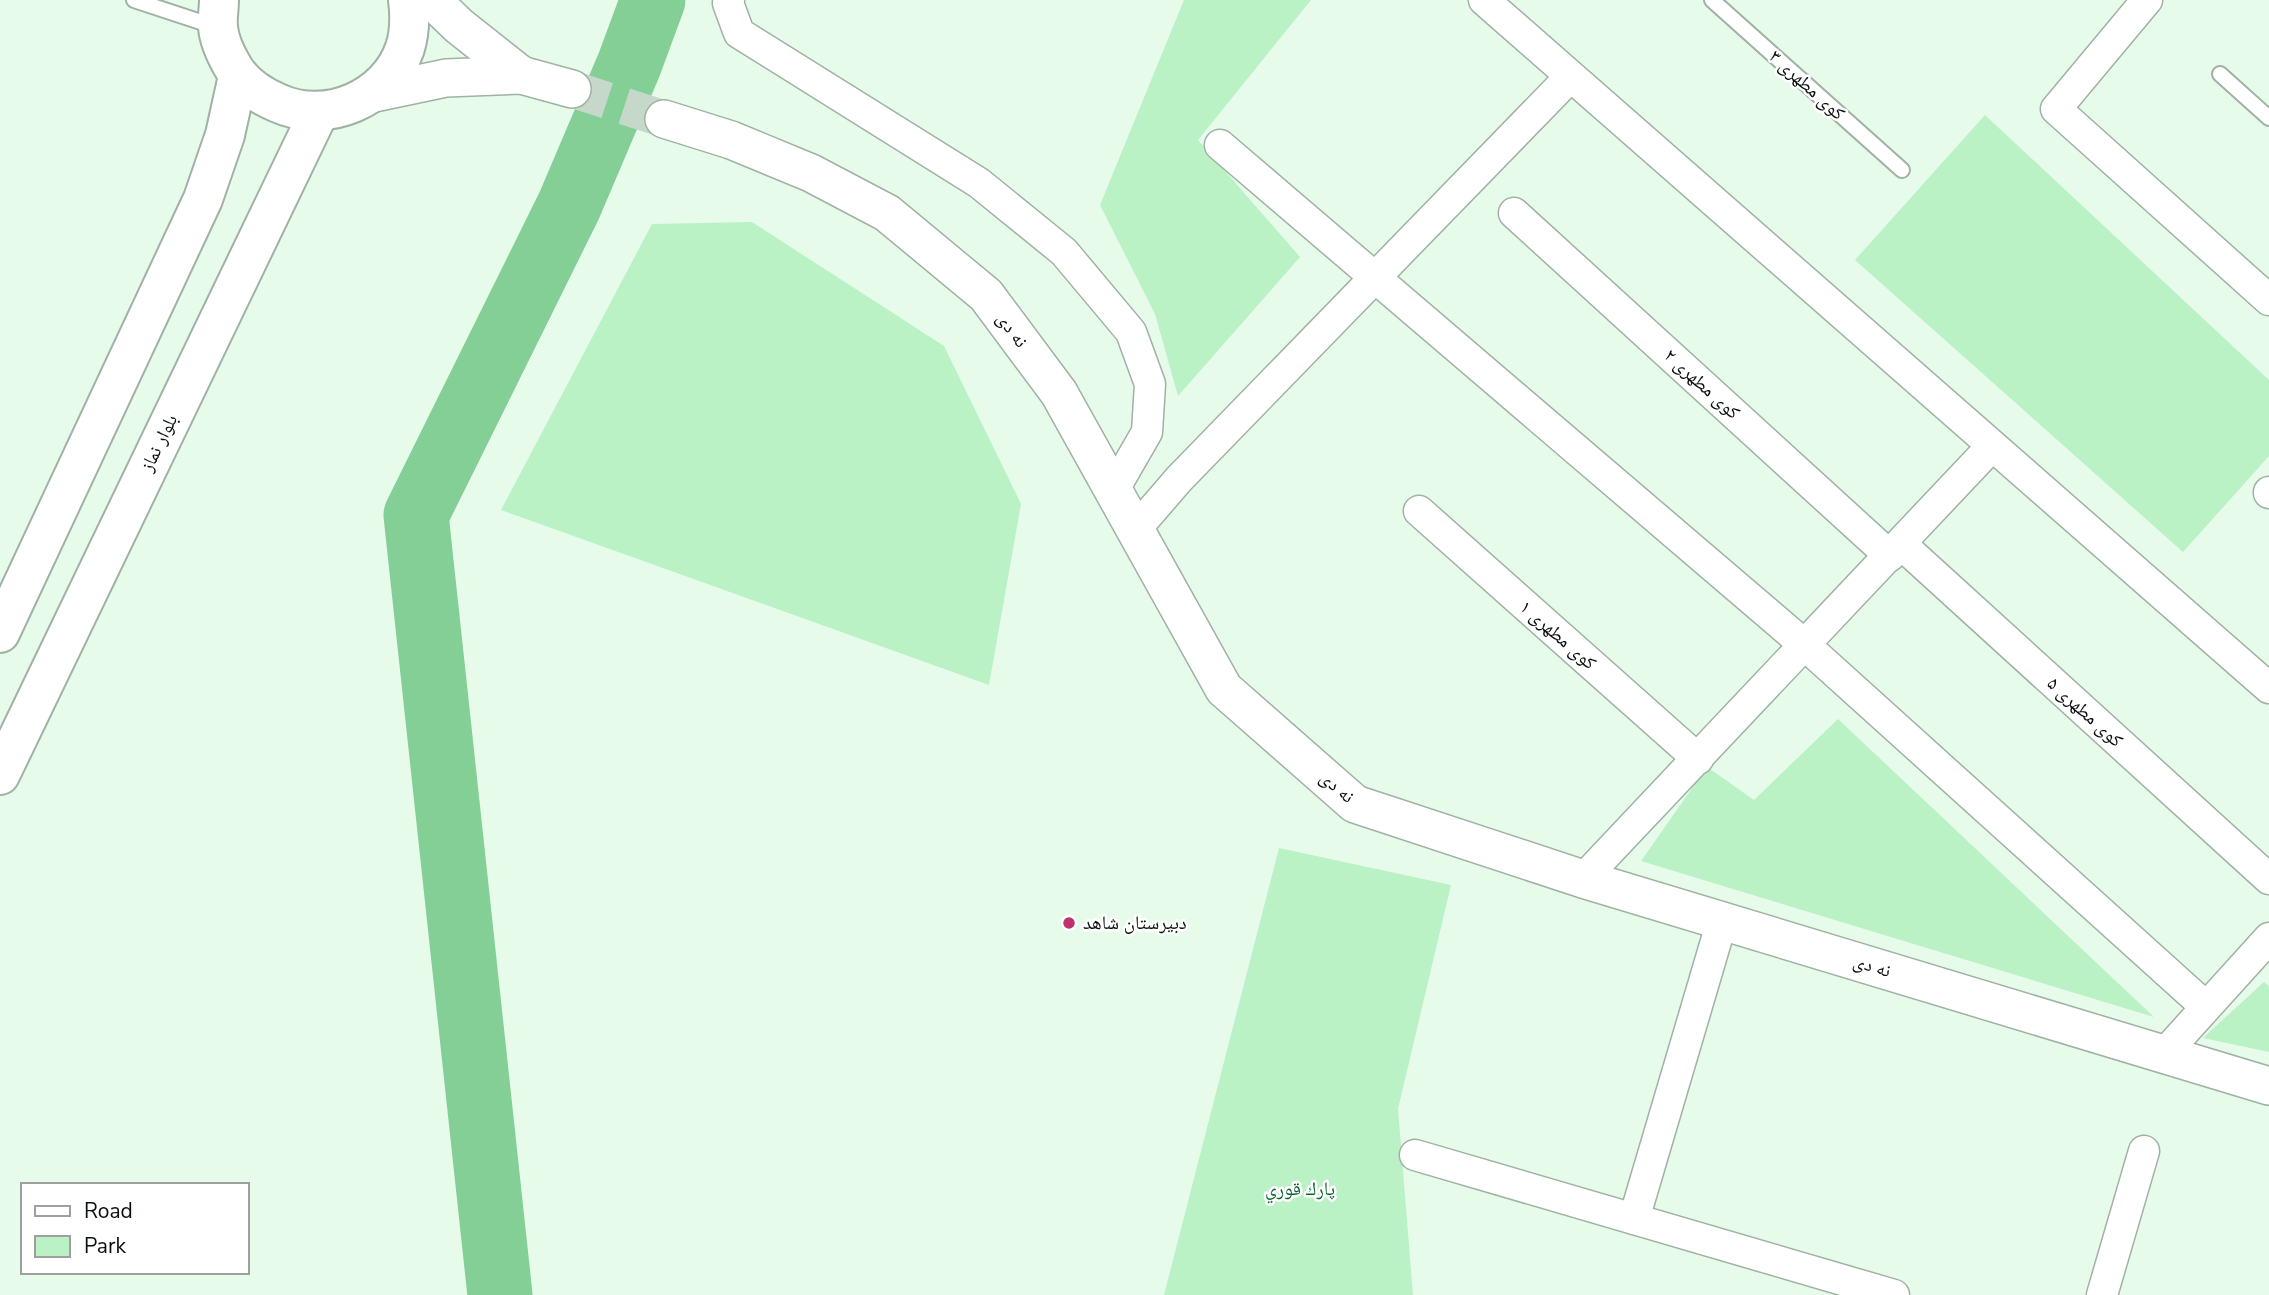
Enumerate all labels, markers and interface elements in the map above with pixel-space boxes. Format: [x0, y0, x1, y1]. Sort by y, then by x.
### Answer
street label: کوی مطهری ۳ [1763, 44, 1851, 126]
street label: نه دی [990, 307, 1034, 353]
street label: کوی مطهری ۲ [1658, 343, 1746, 425]
street label: بلوار نماز [134, 410, 184, 477]
street label: کوی مطهری ۱ [1514, 594, 1602, 676]
street label: کوی مطهری ۵ [2041, 671, 2129, 753]
street label: نه دی [1314, 765, 1360, 809]
place label: دبیرستان شاهد [1083, 910, 1187, 936]
marker: دبیرستان شاهد [1061, 915, 1077, 931]
street label: نه دی [1850, 948, 1894, 984]
park label: پارك قوري [1265, 1176, 1335, 1204]
legend [21, 1183, 248, 1274]
text: Road [84, 1197, 133, 1225]
text: Park [84, 1232, 126, 1260]

